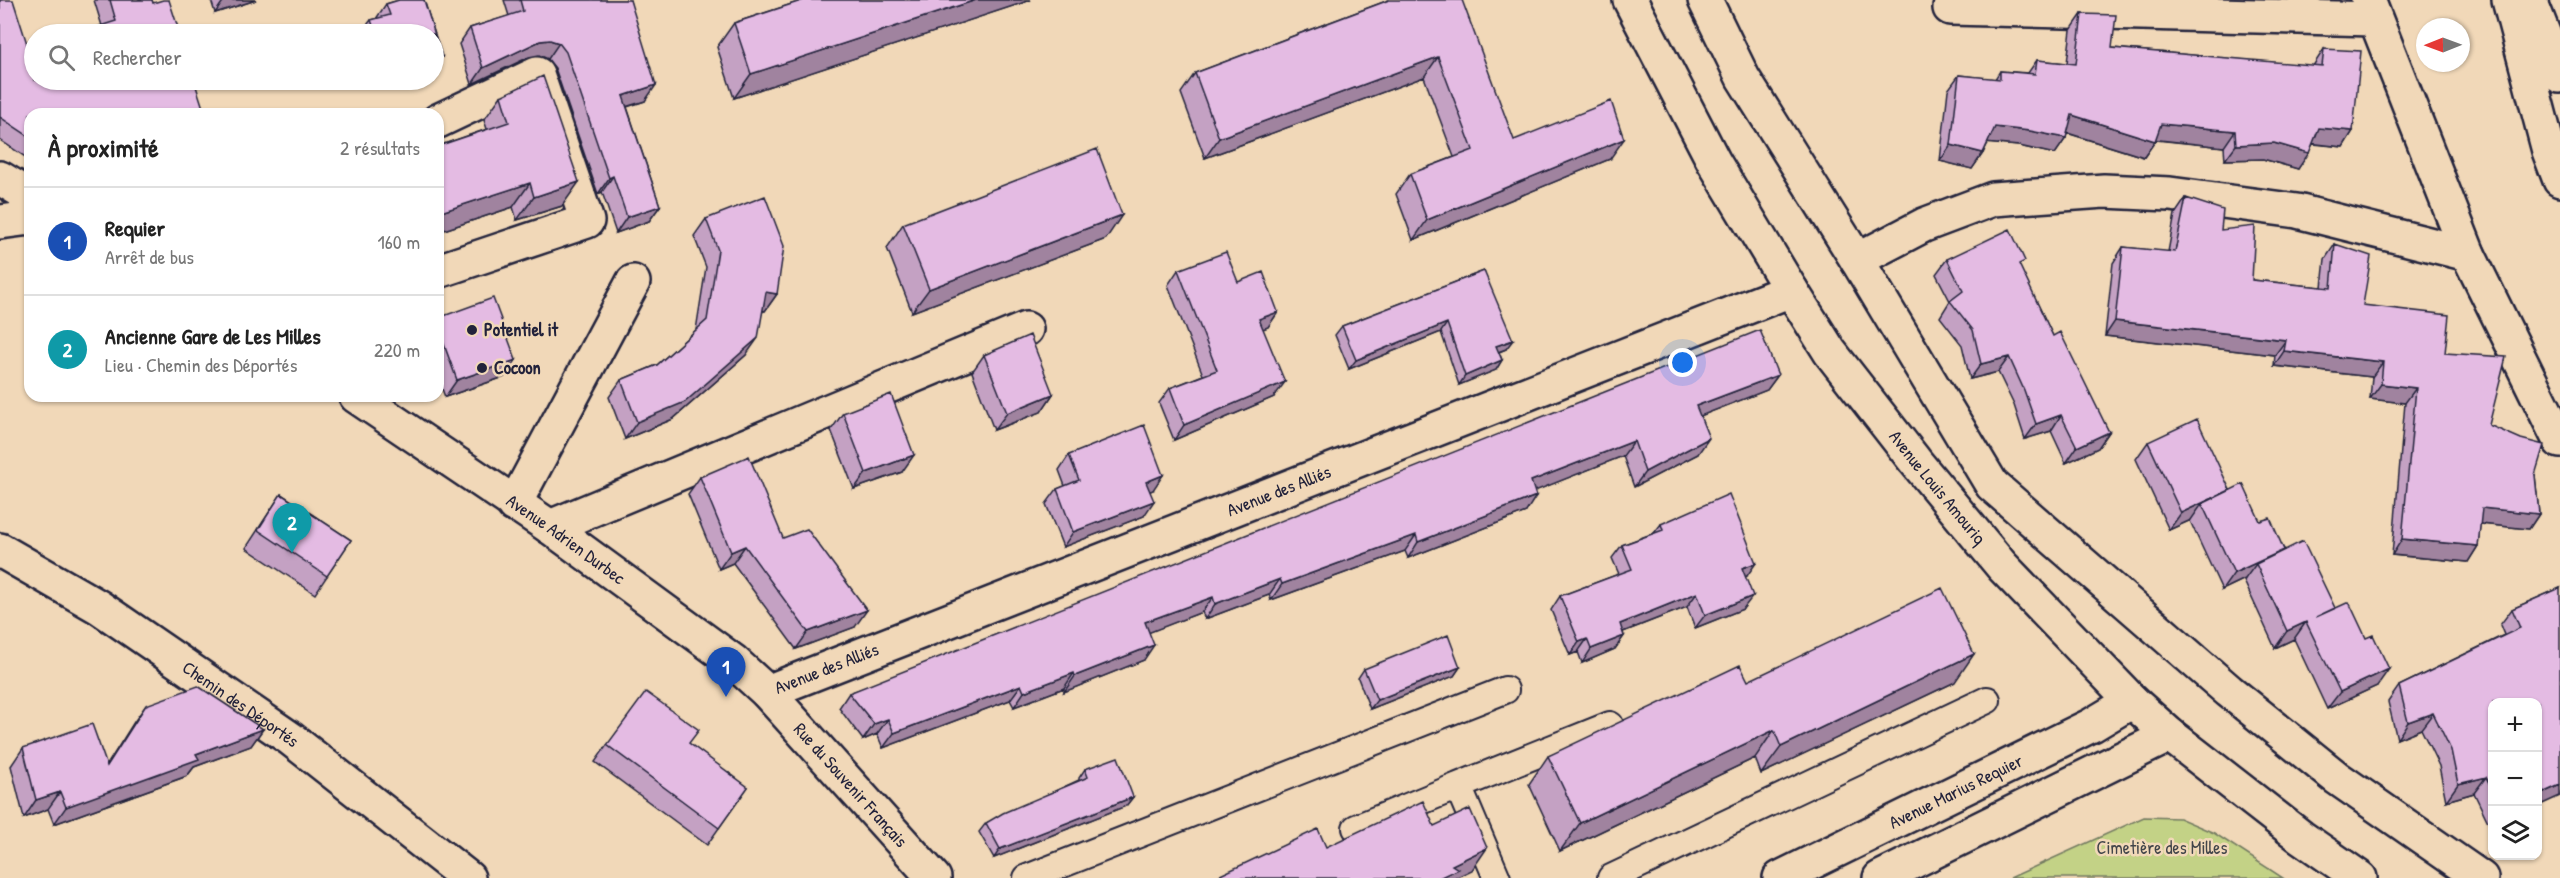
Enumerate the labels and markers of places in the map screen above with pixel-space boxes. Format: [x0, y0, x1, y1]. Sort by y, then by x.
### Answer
place label: Potentiel it [484, 317, 559, 342]
marker: Potentiel it [465, 323, 479, 337]
place label: Cocoon [494, 355, 541, 380]
marker: Cocoon [475, 361, 489, 375]
pin: 2 [272, 504, 312, 553]
pin: 1 [706, 648, 746, 697]

